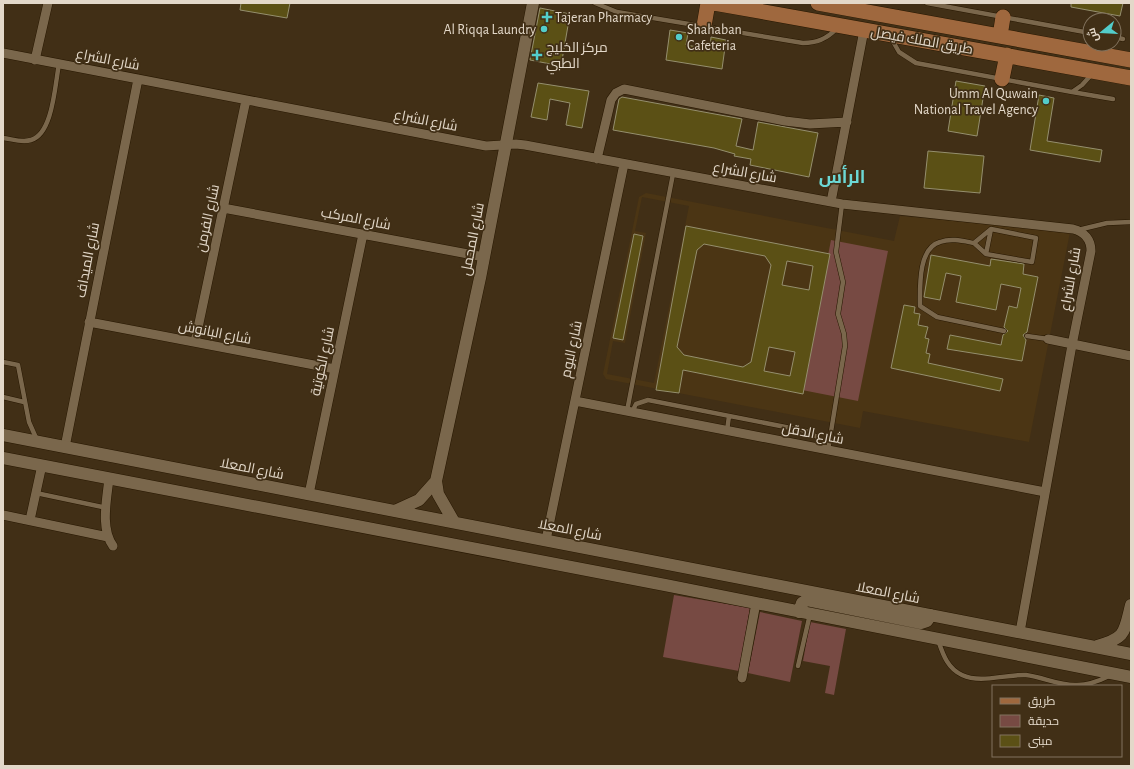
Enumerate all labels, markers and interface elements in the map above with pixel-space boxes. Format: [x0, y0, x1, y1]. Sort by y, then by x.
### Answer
place label: Tajeran Pharmacy [555, 11, 652, 25]
marker: Tajeran Pharmacy [542, 12, 552, 22]
north arrow [1082, 12, 1122, 52]
place label: Al Riqqa Laundry [443, 23, 536, 37]
place label: Shahaban Cafeteria [687, 23, 742, 53]
marker: Al Riqqa Laundry [539, 24, 549, 34]
street label: طريق الملك فيصل [869, 25, 974, 58]
text: ش [1086, 26, 1101, 43]
marker: Shahaban Cafeteria [674, 32, 684, 42]
place label: مركز الخليج الطبي [546, 41, 608, 75]
street label: شارع الشراع [75, 47, 141, 74]
marker: مركز الخليج الطبي [531, 49, 543, 61]
place label: Umm Al Quwain National Travel Agency [914, 87, 1038, 117]
marker: Umm Al Quwain National Travel Agency [1041, 96, 1051, 106]
street label: شارع الشراع [393, 108, 459, 135]
street label: شارع الشراع [712, 160, 778, 186]
district label: الرأس [819, 164, 865, 188]
street label: شارع الفرمن [194, 183, 223, 254]
street label: شارع المحمل [459, 201, 488, 277]
street label: شارع المركب [319, 205, 392, 234]
street label: شارع الميداف [74, 221, 103, 299]
street label: شارع الشراع [1058, 246, 1084, 312]
street label: شارع البانوش [177, 319, 253, 348]
street label: شارع البوم [559, 319, 587, 379]
street label: شارع الكوتية [309, 325, 338, 397]
street label: شارع الدقل [780, 421, 845, 448]
street label: شارع المعلا [218, 456, 285, 483]
street label: شارع المعلا [536, 517, 603, 544]
street label: شارع المعلا [854, 580, 921, 607]
legend [992, 685, 1122, 757]
text: طريق [1028, 695, 1056, 708]
text: حديقة [1028, 715, 1059, 728]
text: مبنى [1028, 735, 1053, 748]

